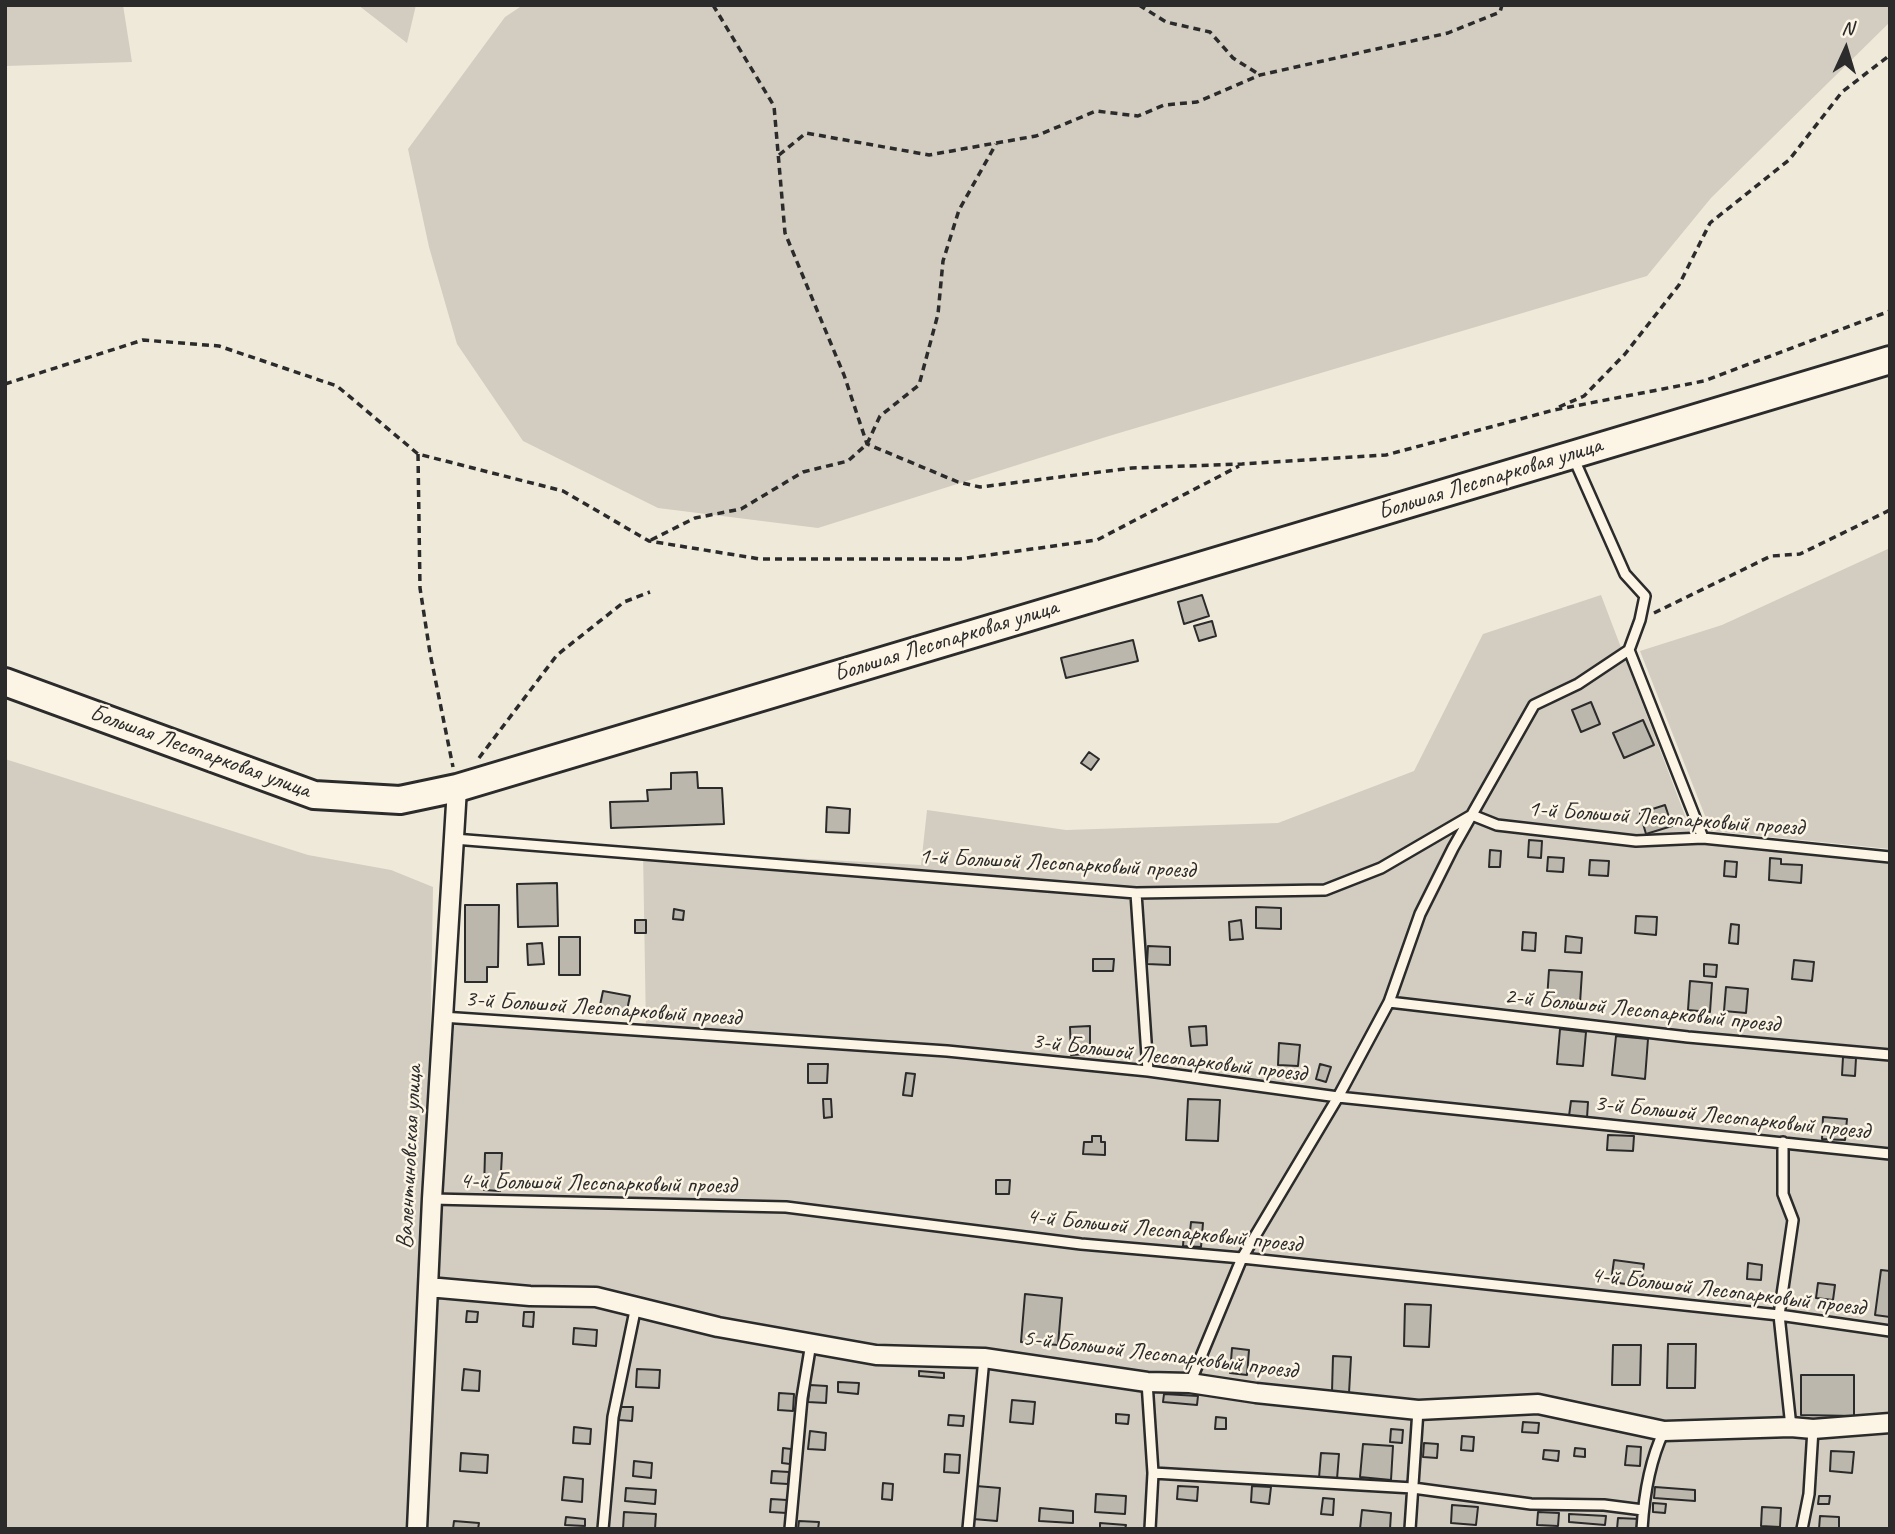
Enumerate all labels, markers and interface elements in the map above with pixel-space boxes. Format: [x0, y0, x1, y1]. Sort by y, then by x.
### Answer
north arrow [1811, 14, 1881, 84]
text: N [1841, 16, 1854, 40]
street label: Большая Лесопарковая улица [1374, 431, 1606, 527]
street label: Большая Лесопарковая улица [830, 593, 1062, 689]
street label: Большая Лесопарковая улица [86, 699, 314, 805]
street label: 1-й Большой Лесопарковый проезд [1527, 795, 1805, 843]
street label: 1-й Большой Лесопарковый проезд [918, 842, 1196, 886]
street label: 2-й Большой Лесопарковый проезд [1503, 982, 1781, 1040]
street label: 3-й Большой Лесопарковый проезд [464, 985, 742, 1033]
street label: 3-й Большой Лесопарковый проезд [1030, 1027, 1308, 1089]
street label: Валентиновская улица [391, 1064, 429, 1250]
street label: 3-й Большой Лесопарковый проезд [1593, 1089, 1871, 1147]
street label: 4-й Большой Лесопарковый проезд [459, 1167, 737, 1201]
street label: 4-й Большой Лесопарковый проезд [1025, 1202, 1303, 1260]
street label: 4-й Большой Лесопарковый проезд [1589, 1261, 1867, 1323]
street label: 5-й Большой Лесопарковый проезд [1021, 1324, 1299, 1386]

